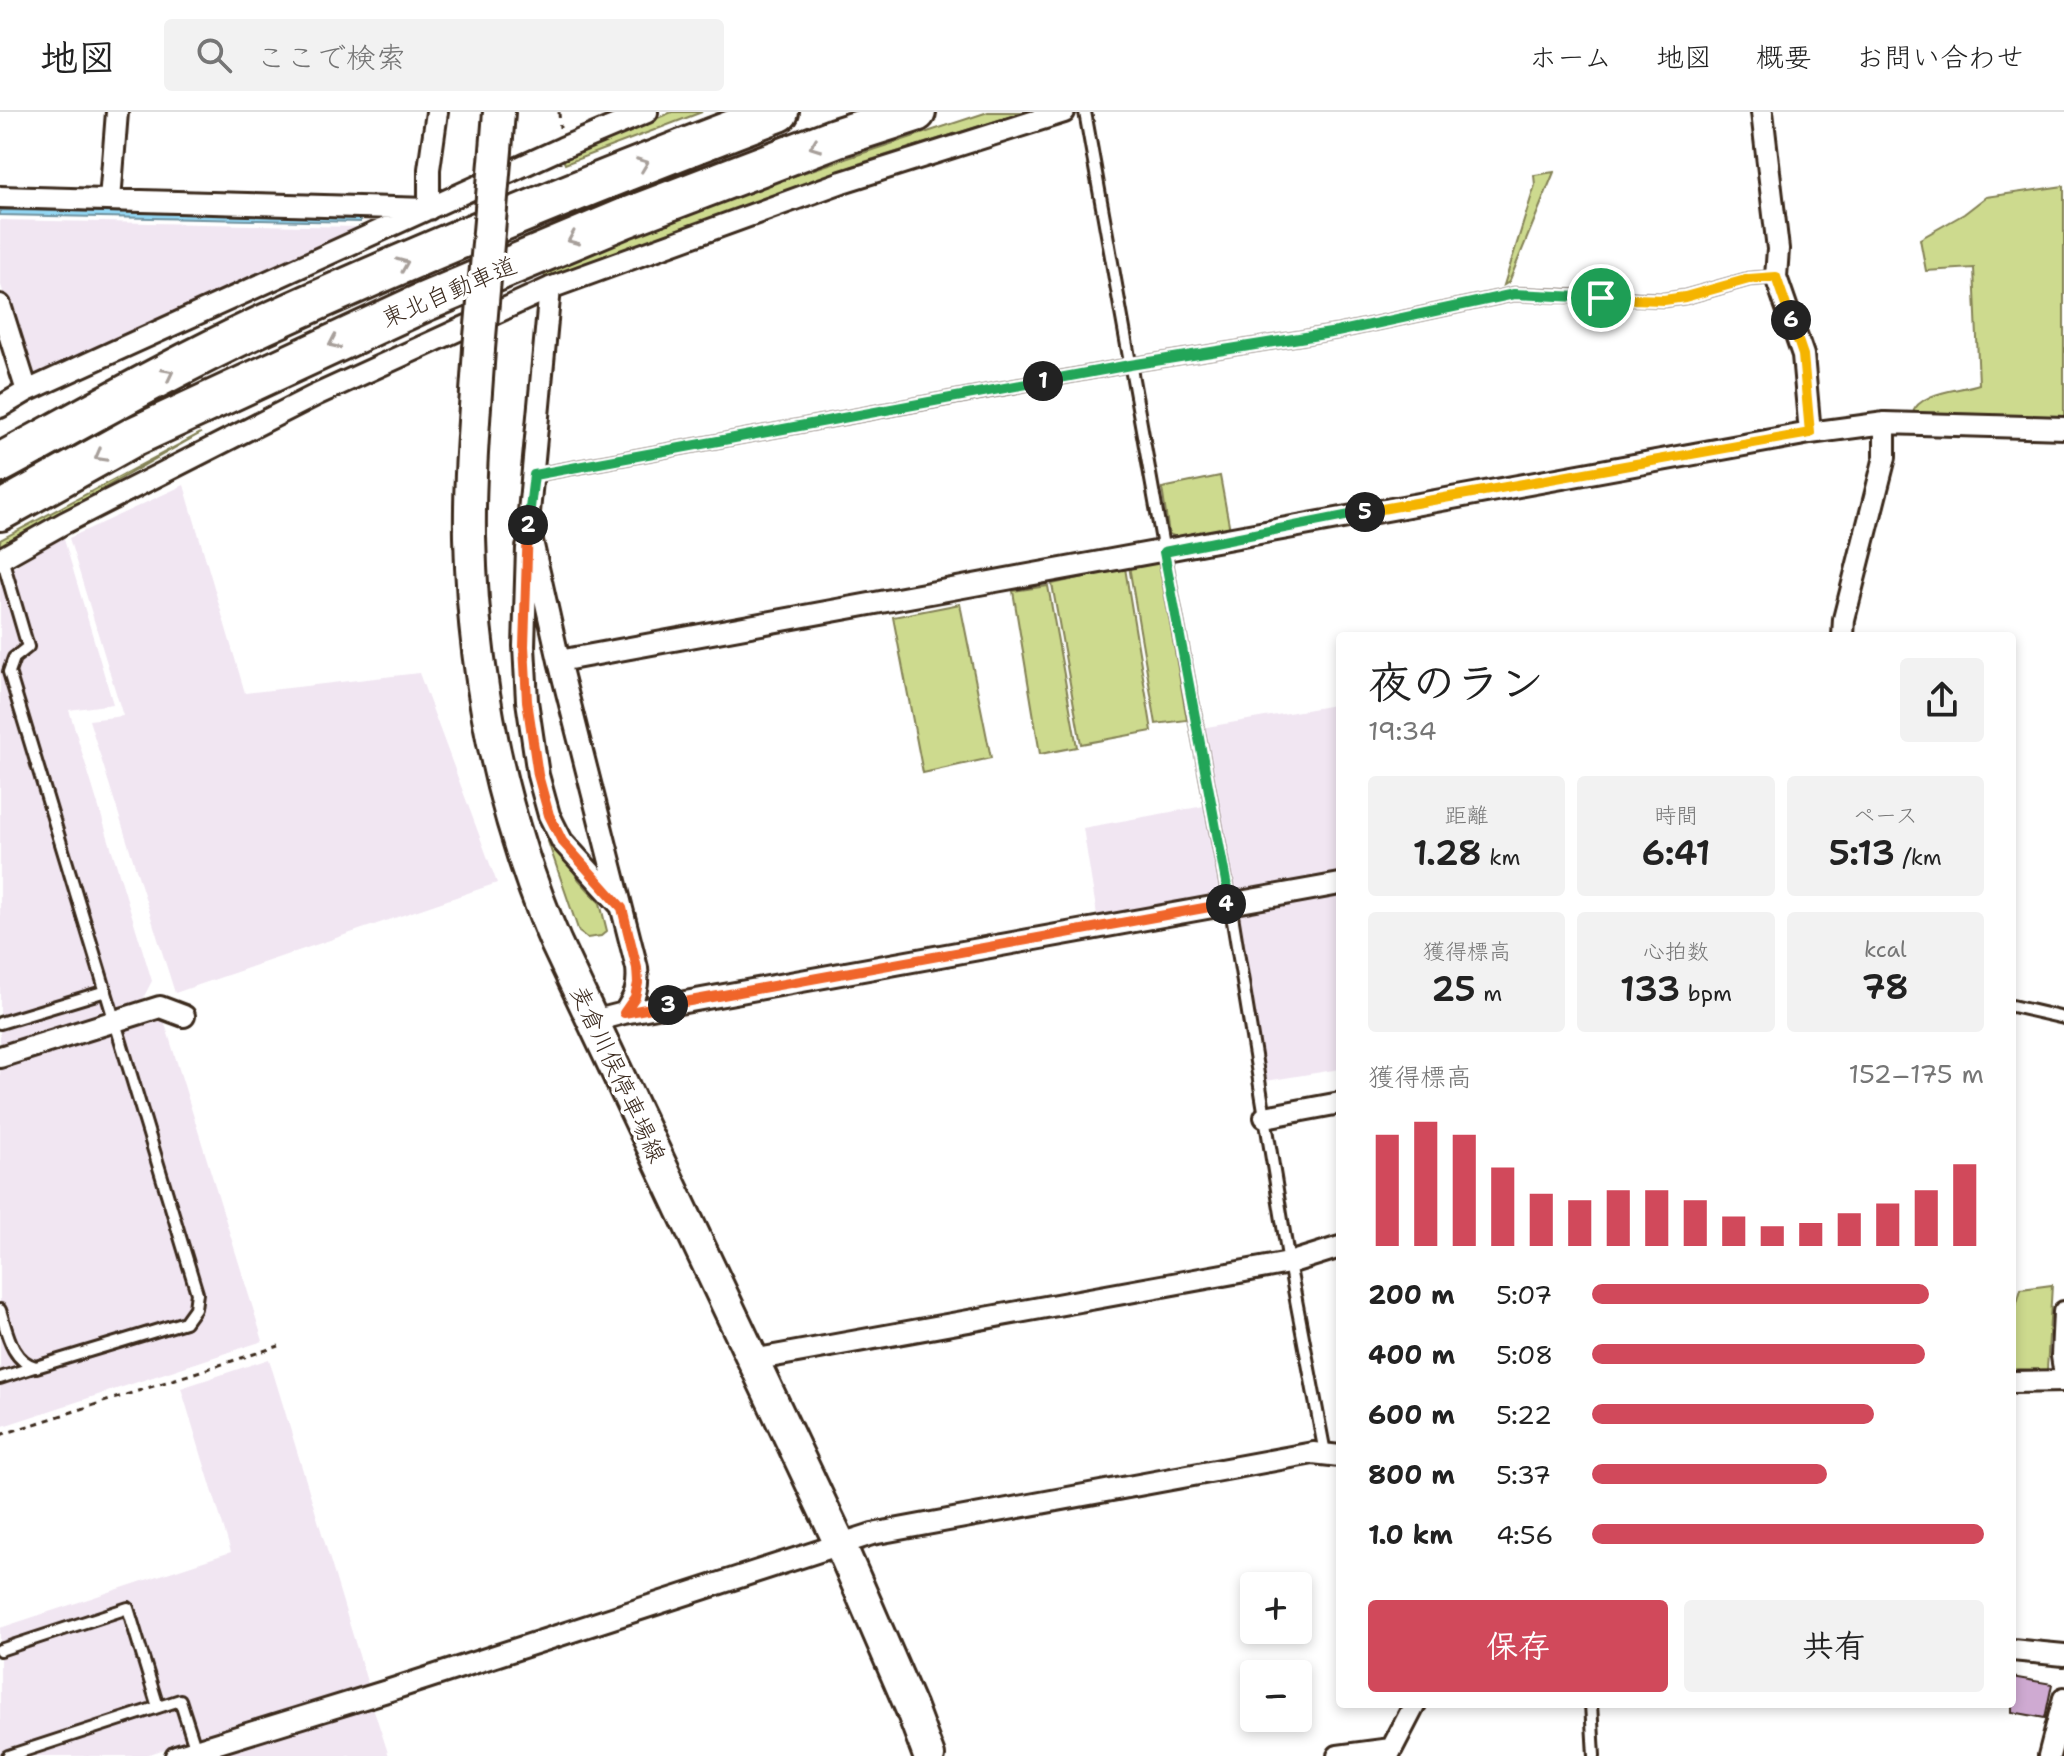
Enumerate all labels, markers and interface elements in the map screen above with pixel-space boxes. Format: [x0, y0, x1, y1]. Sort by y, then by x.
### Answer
search box [164, 19, 724, 91]
text: 地図 [40, 32, 116, 83]
icon: search [192, 33, 236, 77]
text: ここで検索 [256, 37, 406, 78]
text: ホーム [1529, 38, 1612, 76]
text: 地図 [1656, 38, 1712, 76]
text: 概要 [1756, 38, 1812, 76]
text: お問い合わせ [1856, 38, 2024, 76]
one-way arrow [809, 136, 823, 153]
one-way arrow [635, 157, 649, 174]
one-way arrow [567, 230, 581, 246]
street label: 東北自動車道 [376, 249, 522, 335]
one-way arrow [395, 258, 409, 274]
pin [1567, 264, 1635, 332]
icon: arrive [1579, 276, 1623, 320]
pin: 6 [1771, 300, 1811, 340]
text: 6 [1783, 305, 1799, 334]
one-way arrow [328, 333, 342, 349]
pin: 1 [1023, 361, 1063, 401]
text: 1 [1038, 366, 1048, 395]
one-way arrow [159, 368, 174, 383]
one-way arrow [94, 446, 108, 461]
pin: 5 [1345, 492, 1385, 532]
text: 5 [1358, 497, 1372, 526]
pin: 2 [508, 505, 548, 545]
text: 2 [520, 510, 536, 539]
text: 夜のラン [1368, 653, 1544, 712]
button: share [1900, 658, 1984, 742]
text: 19:34 [1368, 713, 1437, 748]
text: 距離 [1445, 801, 1489, 830]
text: 時間 [1654, 801, 1698, 830]
text: ペース [1853, 801, 1918, 830]
text: 1.28 [1413, 830, 1482, 876]
text: 6:41 [1641, 830, 1711, 876]
text: 5:13 [1829, 830, 1895, 876]
text: km [1482, 843, 1520, 872]
text: /km [1895, 843, 1942, 872]
pin: 4 [1206, 884, 1246, 924]
text: 4 [1218, 889, 1234, 918]
text: kcal [1864, 935, 1907, 964]
text: 獲得標高 [1423, 937, 1511, 966]
text: 心拍数 [1643, 937, 1709, 966]
text: 78 [1862, 964, 1909, 1010]
text: 25 [1431, 966, 1476, 1012]
text: 133 [1620, 966, 1680, 1012]
text: m [1476, 979, 1502, 1008]
text: bpm [1680, 979, 1732, 1008]
street label: 麦倉川俣停車場線 [563, 980, 673, 1168]
pin: 3 [648, 985, 688, 1025]
text: 3 [660, 990, 676, 1019]
text: 152–175 m [1849, 1056, 1984, 1091]
text: 獲得標高 [1368, 1059, 1472, 1094]
text: 200 m [1368, 1277, 1455, 1312]
text: 5:07 [1496, 1277, 1552, 1312]
text: 400 m [1368, 1337, 1455, 1372]
text: 5:08 [1496, 1337, 1553, 1372]
text: 600 m [1368, 1397, 1455, 1432]
text: 5:22 [1496, 1397, 1552, 1432]
text: 800 m [1368, 1457, 1455, 1492]
text: 5:37 [1496, 1457, 1551, 1492]
text: 1.0 km [1368, 1517, 1453, 1552]
text: 4:56 [1496, 1517, 1553, 1552]
map controls [1240, 1572, 1312, 1732]
button: + [1240, 1572, 1312, 1644]
button: 保存 [1368, 1600, 1668, 1692]
button: 共有 [1684, 1600, 1984, 1692]
button: − [1240, 1660, 1312, 1732]

